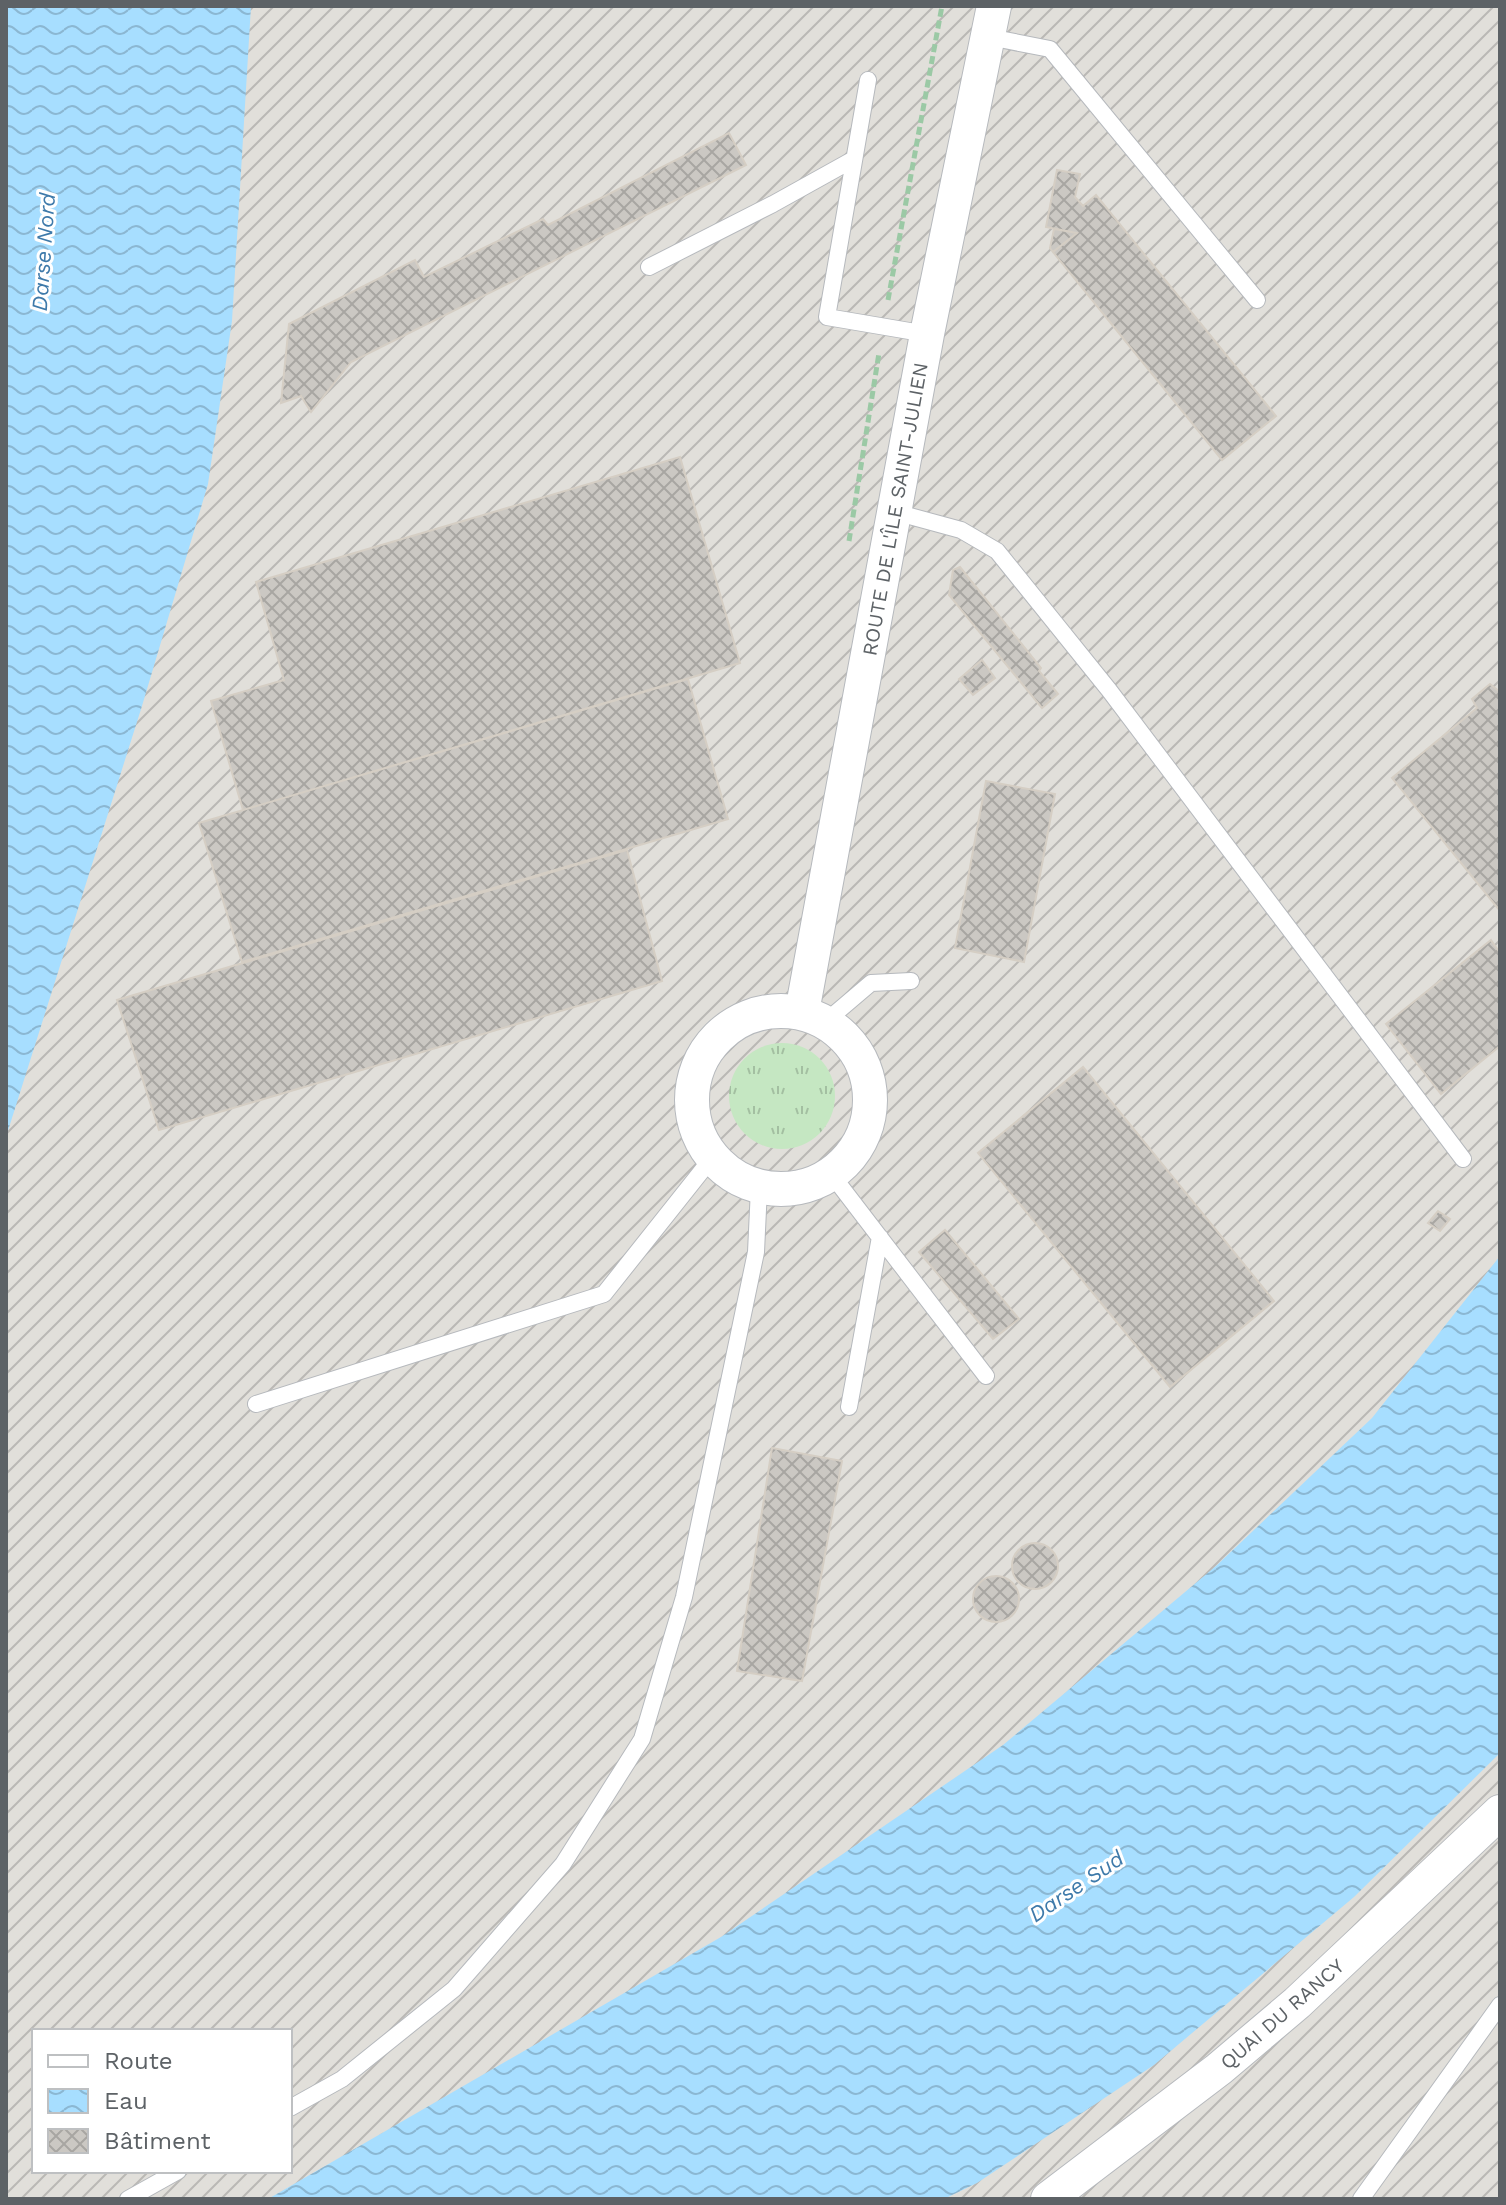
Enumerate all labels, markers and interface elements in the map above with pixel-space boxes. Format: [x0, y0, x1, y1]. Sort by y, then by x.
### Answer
water label: Darse Nord [27, 191, 60, 312]
street label: ROUTE DE L'ÎLE SAINT-JULIEN [857, 361, 933, 657]
water label: Darse Sud [1024, 1845, 1130, 1927]
street label: QUAI DU RANCY [1215, 1953, 1349, 2074]
legend [32, 2029, 292, 2173]
text: Route [104, 2047, 173, 2075]
text: Eau [104, 2087, 148, 2115]
text: Bâtiment [104, 2127, 211, 2155]

